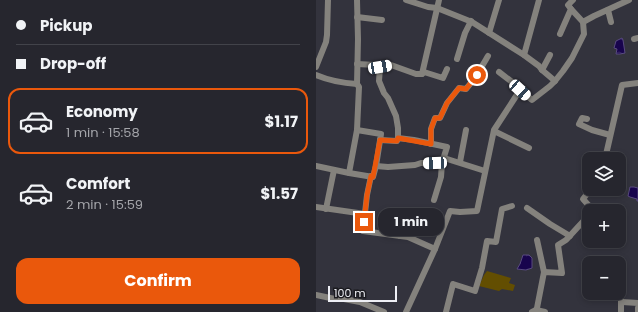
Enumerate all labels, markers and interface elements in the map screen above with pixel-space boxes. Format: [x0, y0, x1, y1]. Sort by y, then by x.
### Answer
text: Pickup [40, 15, 92, 36]
text: Drop-off [40, 53, 106, 74]
car [367, 59, 393, 75]
route start [468, 66, 486, 84]
car [507, 78, 533, 102]
text: Economy [66, 101, 138, 122]
icon: car [18, 103, 54, 139]
text: $1.17 [265, 111, 298, 132]
text: 1 min · 15:58 [66, 123, 140, 142]
map controls [582, 152, 626, 300]
button: layers [582, 152, 626, 196]
car [423, 157, 447, 169]
text: Comfort [66, 173, 130, 194]
icon: car [18, 175, 54, 211]
text: $1.57 [260, 183, 298, 204]
text: 2 min · 15:59 [66, 195, 143, 214]
button: + [582, 204, 626, 248]
callout: 1 min [378, 208, 444, 236]
text: 1 min [394, 212, 428, 231]
route end [355, 213, 373, 231]
button: − [582, 256, 626, 300]
button: Confirm [16, 258, 300, 304]
scale bar [328, 284, 397, 303]
text: 100 m [334, 285, 366, 301]

